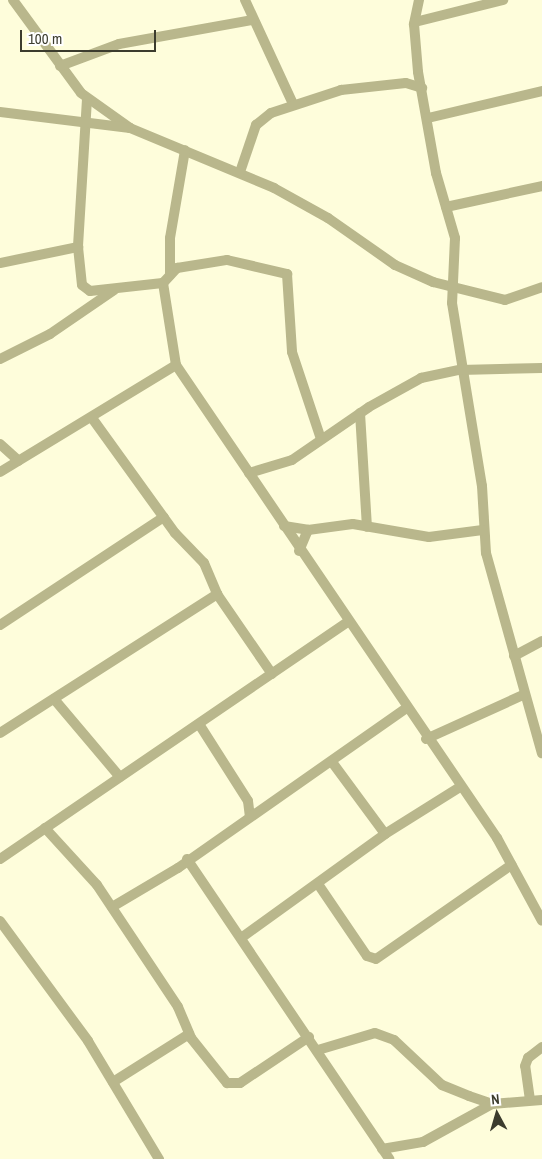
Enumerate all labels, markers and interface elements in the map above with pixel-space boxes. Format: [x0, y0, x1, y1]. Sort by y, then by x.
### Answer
scale bar [22, 20, 159, 52]
text: 100 m [28, 28, 62, 49]
north arrow [472, 1089, 522, 1139]
text: N [490, 1090, 500, 1108]

